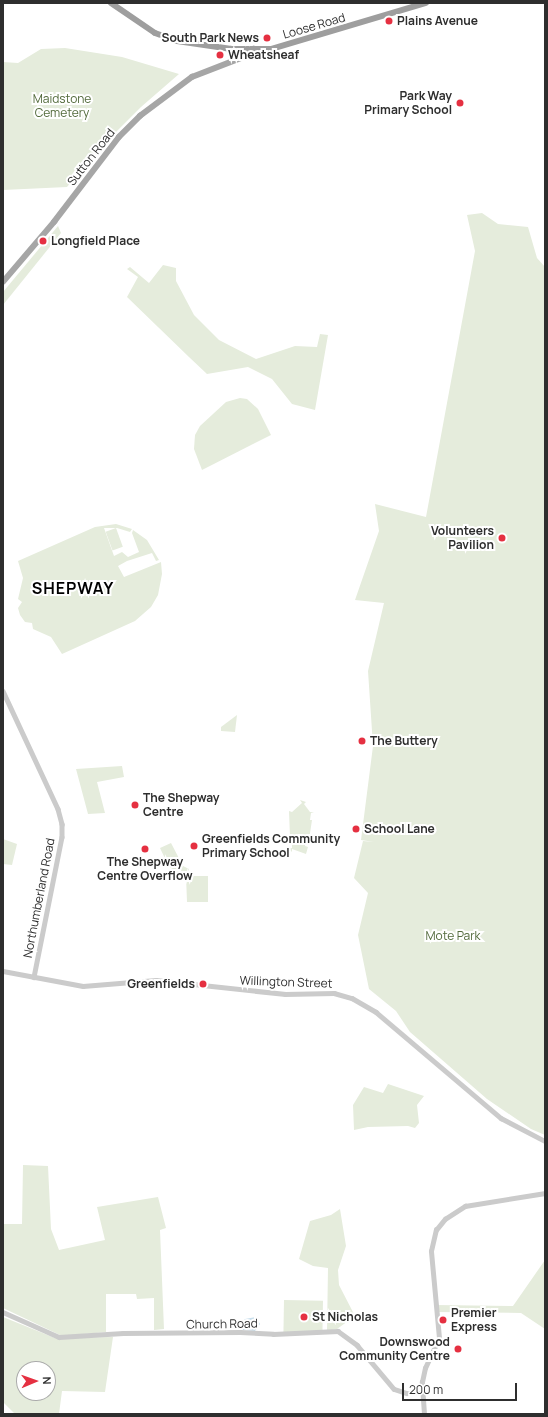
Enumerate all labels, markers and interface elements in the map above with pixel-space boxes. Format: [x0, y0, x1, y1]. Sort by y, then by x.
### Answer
street label: Loose Road [281, 10, 347, 42]
place label: Plains Avenue [397, 14, 478, 28]
marker: Plains Avenue [384, 16, 394, 26]
place label: South Park News [162, 31, 259, 45]
marker: South Park News [262, 33, 272, 43]
place label: Wheatsheaf [228, 48, 299, 62]
marker: Wheatsheaf [215, 50, 225, 60]
place label: Park Way Primary School [364, 89, 452, 117]
park label: Maidstone Cemetery [33, 92, 91, 120]
marker: Park Way Primary School [455, 98, 465, 108]
street label: Sutton Road [64, 126, 118, 188]
place label: Longfield Place [51, 234, 140, 248]
marker: Longfield Place [38, 236, 48, 246]
place label: Volunteers Pavilion [431, 524, 494, 552]
marker: Volunteers Pavilion [497, 533, 507, 543]
district label: SHEPWAY [32, 578, 114, 598]
place label: The Buttery [370, 734, 438, 748]
marker: The Buttery [357, 736, 367, 746]
place label: The Shepway Centre [143, 791, 220, 819]
marker: The Shepway Centre [130, 800, 140, 810]
place label: School Lane [364, 822, 435, 836]
marker: School Lane [351, 824, 361, 834]
place label: Greenfields Community Primary School [202, 832, 340, 860]
street label: Northumberland Road [20, 837, 58, 959]
marker: Greenfields Community Primary School [189, 841, 199, 851]
marker: The Shepway Centre Overflow [140, 844, 150, 854]
place label: The Shepway Centre Overflow [97, 855, 193, 883]
park label: Mote Park [425, 929, 481, 943]
street label: Willington Street [239, 973, 333, 991]
place label: Greenfields [127, 977, 195, 991]
marker: Greenfields [198, 979, 208, 989]
place label: Premier Express [451, 1306, 497, 1334]
place label: St Nicholas [312, 1310, 378, 1324]
marker: St Nicholas [299, 1312, 309, 1322]
marker: Premier Express [438, 1315, 448, 1325]
street label: Church Road [186, 1316, 258, 1332]
place label: Downswood Community Centre [339, 1335, 450, 1363]
marker: Downswood Community Centre [453, 1344, 463, 1354]
north arrow [16, 1361, 56, 1401]
scale bar [404, 1375, 519, 1401]
text: N [40, 1376, 55, 1385]
text: 200 m [409, 1381, 443, 1398]

